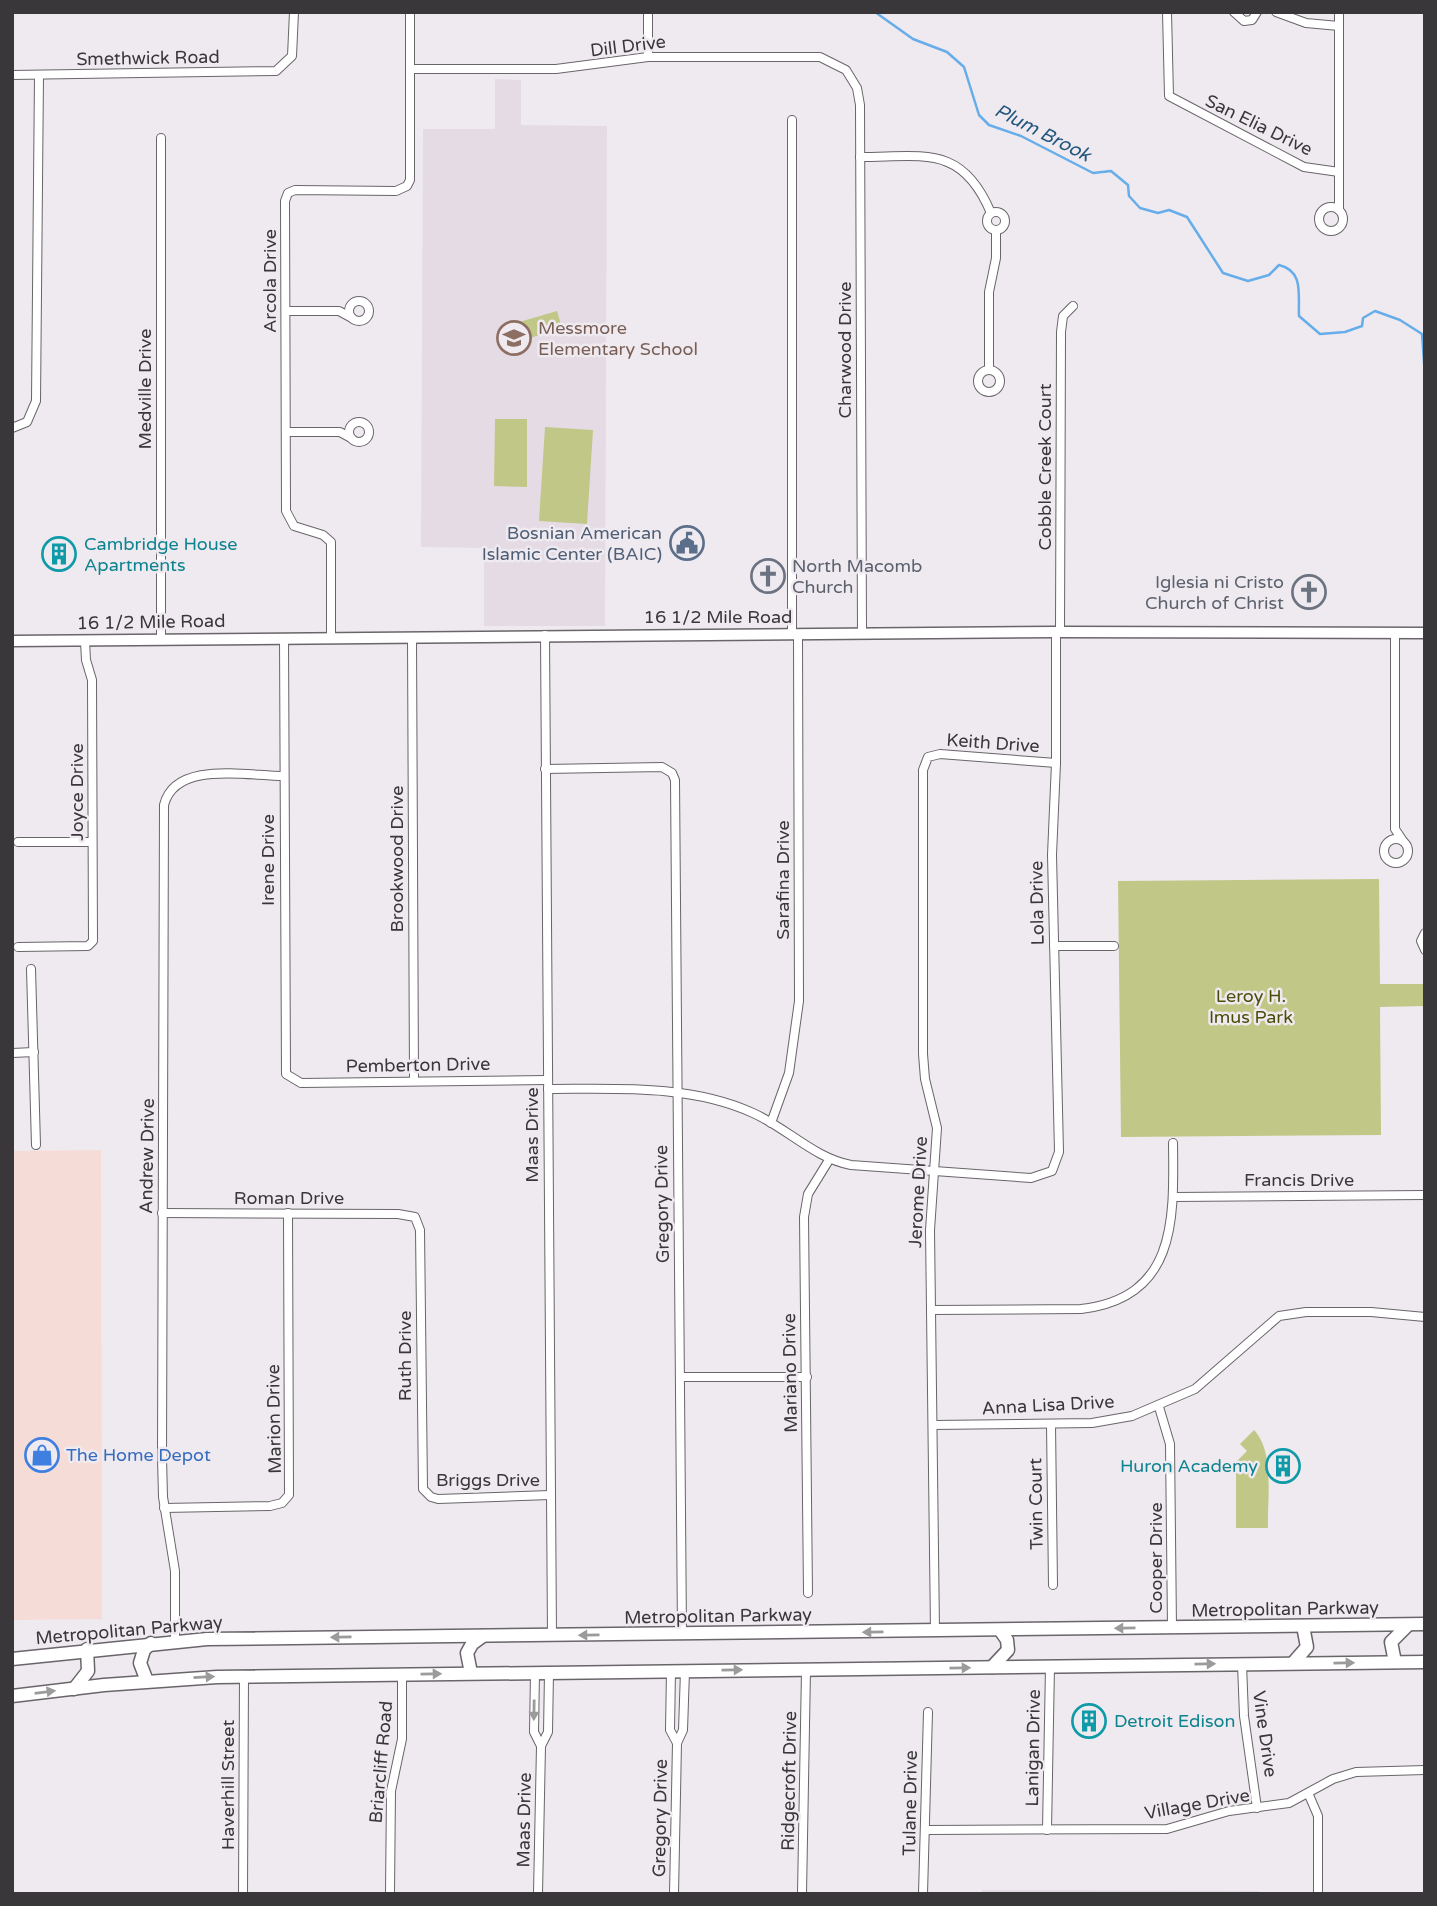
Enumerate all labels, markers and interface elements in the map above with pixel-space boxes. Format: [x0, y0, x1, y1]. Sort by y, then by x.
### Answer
street label: Dill Drive [589, 30, 667, 62]
street label: Smethwick Road [76, 46, 220, 70]
street label: San Elia Drive [1202, 90, 1316, 160]
water label: Plum Brook [991, 99, 1096, 167]
street label: Arcola Drive [259, 229, 281, 333]
street label: Charwood Drive [834, 282, 856, 418]
place label: Messmore Elementary School [538, 317, 698, 360]
school or university icon: Messmore Elementary School [495, 319, 533, 357]
street label: Medville Drive [134, 329, 156, 449]
street label: Cobble Creek Court [1034, 383, 1056, 551]
place label: Bosnian American Islamic Center (BAIC) [482, 522, 662, 565]
public building icon: Bosnian American Islamic Center (BAIC) [668, 524, 706, 562]
place label: Cambridge House Apartments [84, 533, 238, 576]
building icon: Cambridge House Apartments [40, 535, 78, 573]
place label: North Macomb Church [792, 555, 922, 598]
church icon: North Macomb Church [749, 557, 787, 595]
place label: Iglesia ni Cristo Church of Christ [1145, 571, 1284, 614]
church icon: Iglesia ni Cristo Church of Christ [1290, 573, 1328, 611]
street label: 16 1/2 Mile Road [644, 606, 792, 628]
street label: 16 1/2 Mile Road [76, 610, 226, 634]
street label: Keith Drive [946, 729, 1040, 757]
street label: Joyce Drive [66, 743, 88, 841]
street label: Brookwood Drive [386, 785, 408, 933]
street label: Irene Drive [257, 814, 279, 906]
street label: Sarafina Drive [772, 820, 794, 940]
street label: Lola Drive [1025, 860, 1049, 946]
park label: Leroy H. Imus Park [1209, 985, 1293, 1028]
street label: Pemberton Drive [345, 1053, 491, 1077]
street label: Maas Drive [521, 1087, 543, 1183]
street label: Andrew Drive [135, 1098, 159, 1214]
street label: Jerome Drive [904, 1136, 932, 1248]
street label: Gregory Drive [650, 1145, 674, 1263]
street label: Francis Drive [1244, 1169, 1354, 1191]
street label: Roman Drive [234, 1187, 344, 1209]
street label: Ruth Drive [394, 1311, 416, 1401]
street label: Mariano Drive [778, 1313, 802, 1433]
street label: Marion Drive [262, 1364, 286, 1474]
street label: Anna Lisa Drive [981, 1391, 1115, 1419]
shop icon: The Home Depot [23, 1436, 61, 1474]
place label: The Home Depot [66, 1444, 211, 1466]
building icon: Huron Academy [1264, 1447, 1302, 1485]
place label: Huron Academy [1120, 1455, 1258, 1477]
street label: Twin Court [1024, 1458, 1048, 1550]
street label: Briggs Drive [436, 1469, 540, 1491]
street label: Cooper Drive [1145, 1502, 1167, 1614]
street label: Metropolitan Parkway [1191, 1596, 1379, 1622]
street label: Metropolitan Parkway [624, 1603, 812, 1629]
street label: Metropolitan Parkway [34, 1611, 224, 1649]
one-way arrow [1114, 1623, 1136, 1634]
one-way arrow [862, 1626, 884, 1638]
one-way arrow [578, 1629, 600, 1641]
one-way arrow [330, 1632, 352, 1643]
one-way arrow [1333, 1657, 1355, 1668]
one-way arrow [1194, 1659, 1216, 1670]
one-way arrow [949, 1662, 971, 1673]
one-way arrow [722, 1665, 744, 1676]
one-way arrow [421, 1668, 443, 1679]
one-way arrow [193, 1672, 215, 1683]
one-way arrow [34, 1687, 56, 1698]
street label: Lanigan Drive [1021, 1689, 1045, 1807]
street label: Vine Drive [1248, 1689, 1282, 1779]
one-way arrow [529, 1699, 540, 1721]
street label: Briarcliff Road [365, 1700, 397, 1824]
building icon: Detroit Edison [1070, 1702, 1108, 1740]
place label: Detroit Edison [1114, 1710, 1235, 1732]
street label: Ridgecroft Drive [777, 1711, 801, 1851]
street label: Haverhill Street [217, 1720, 239, 1850]
street label: Tulane Drive [898, 1750, 922, 1856]
street label: Gregory Drive [648, 1759, 672, 1877]
street label: Maas Drive [512, 1772, 536, 1868]
street label: Village Drive [1143, 1784, 1251, 1824]

